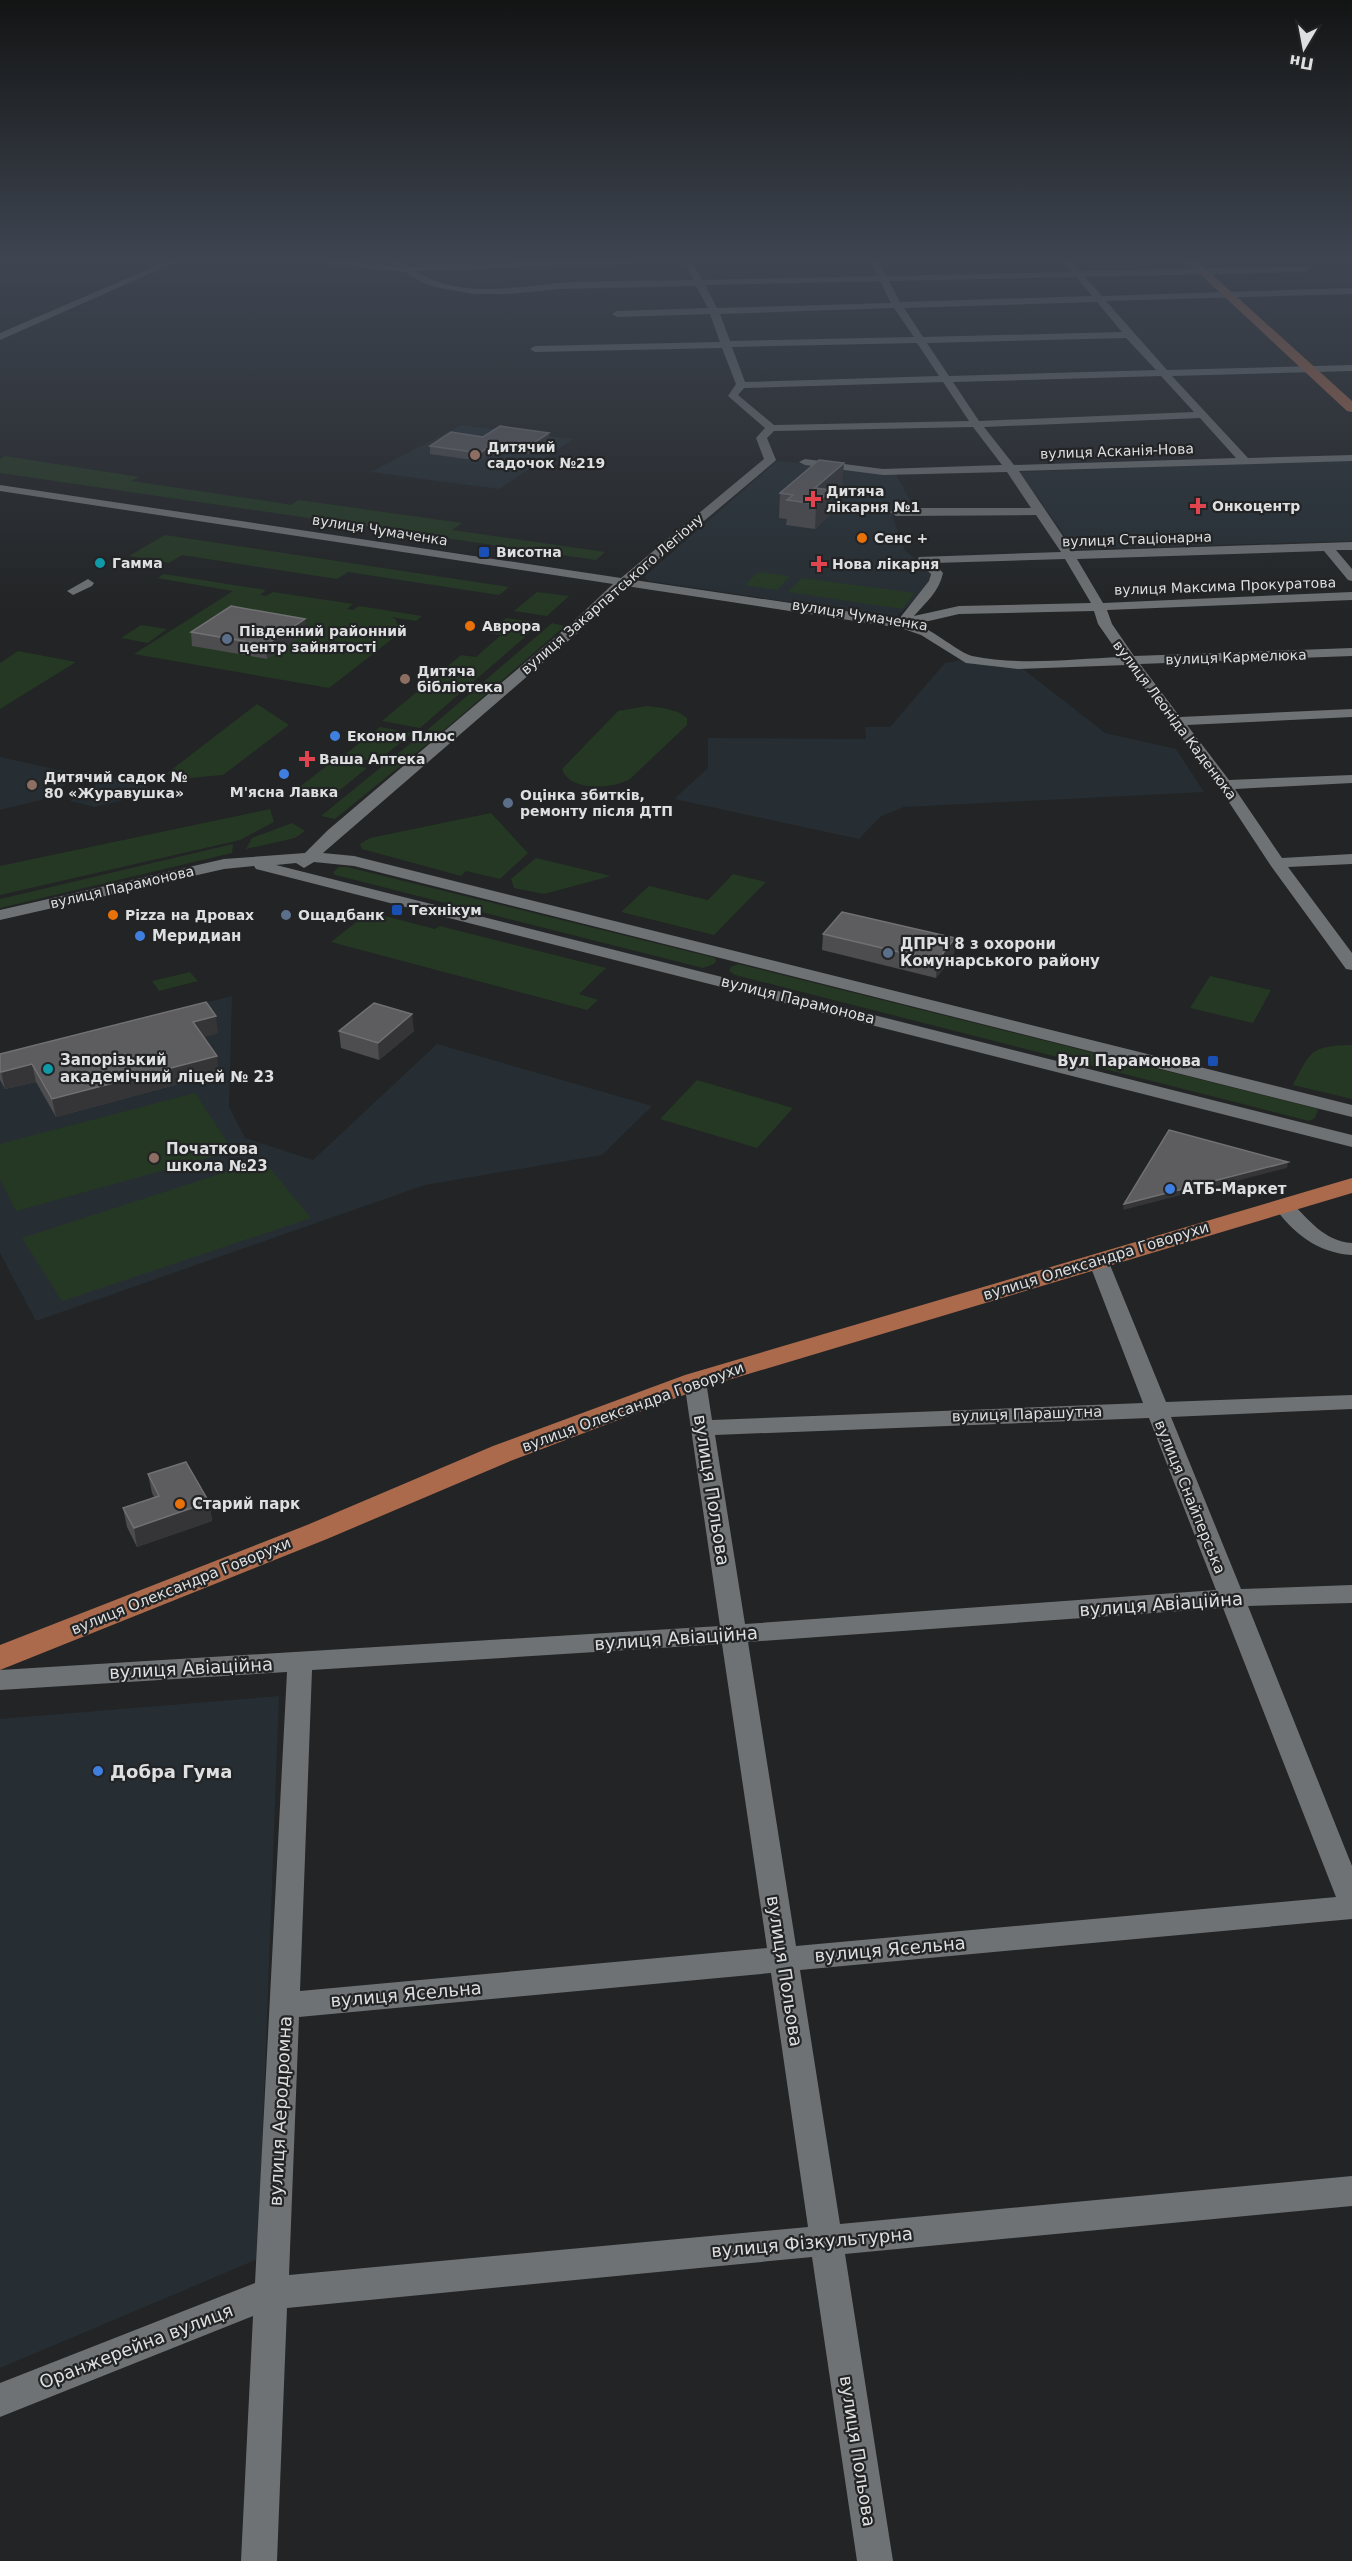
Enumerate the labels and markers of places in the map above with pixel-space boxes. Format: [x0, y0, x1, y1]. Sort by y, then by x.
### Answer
place label: Дитячий садочок №219 [487, 439, 605, 471]
marker: Дитячий садочок №219 [468, 448, 482, 462]
place label: Дитяча лікарня №1 [826, 483, 920, 515]
marker: Дитяча лікарня №1 [804, 490, 822, 508]
marker: Онкоцентр [1189, 497, 1207, 515]
place label: Онкоцентр [1212, 498, 1300, 514]
place label: Сенс + [874, 530, 928, 546]
marker: Сенс + [855, 531, 869, 545]
place label: Висотна [496, 544, 562, 560]
marker: Висотна [477, 545, 491, 559]
place label: Гамма [112, 555, 163, 571]
marker: Нова лікарня [810, 555, 828, 573]
marker: Гамма [93, 556, 107, 570]
place label: Нова лікарня [832, 556, 939, 572]
place label: Аврора [482, 618, 541, 634]
marker: Аврора [463, 619, 477, 633]
place label: Південний районний центр зайнятості [239, 623, 407, 655]
marker: Південний районний центр зайнятості [220, 632, 234, 646]
place label: Дитяча бібліотека [417, 663, 503, 695]
marker: Дитяча бібліотека [398, 672, 412, 686]
place label: Економ Плюс [347, 728, 455, 744]
marker: Економ Плюс [328, 729, 342, 743]
place label: Ваша Аптека [319, 751, 425, 767]
marker: Ваша Аптека [300, 752, 314, 766]
marker: М'ясна Лавка [277, 767, 291, 781]
place label: Дитячий садок № 80 «Журавушка» [44, 769, 188, 801]
marker: Дитячий садок № 80 «Журавушка» [25, 778, 39, 792]
place label: М'ясна Лавка [230, 784, 338, 800]
place label: Оцінка збитків, ремонту після ДТП [520, 787, 673, 819]
marker: Оцінка збитків, ремонту після ДТП [501, 796, 515, 810]
place label: Технікум [409, 902, 482, 918]
marker: Технікум [390, 903, 404, 917]
place label: Pizza на Дровах [125, 907, 254, 923]
place label: Ощадбанк [298, 907, 385, 923]
marker: Pizza на Дровах [106, 908, 120, 922]
marker: Ощадбанк [279, 908, 293, 922]
place label: Меридиан [152, 927, 241, 945]
marker: Меридиан [133, 929, 147, 943]
place label: ДПРЧ 8 з охорони Комунарського району [900, 935, 1100, 970]
marker: ДПРЧ 8 з охорони Комунарського району [881, 946, 895, 960]
place label: Запорізький академічний ліцей № 23 [60, 1051, 274, 1086]
place label: Вул Парамонова [1057, 1052, 1201, 1070]
marker: Вул Парамонова [1206, 1054, 1220, 1068]
marker: Запорізький академічний ліцей № 23 [41, 1062, 55, 1076]
place label: Початкова школа №23 [166, 1140, 268, 1175]
marker: Початкова школа №23 [147, 1151, 161, 1165]
place label: АТБ-Маркет [1182, 1180, 1287, 1198]
marker: АТБ-Маркет [1163, 1182, 1177, 1196]
place label: Старий парк [192, 1495, 300, 1513]
marker: Старий парк [173, 1497, 187, 1511]
place label: Добра Гума [110, 1761, 232, 1782]
marker: Добра Гума [91, 1764, 105, 1778]

